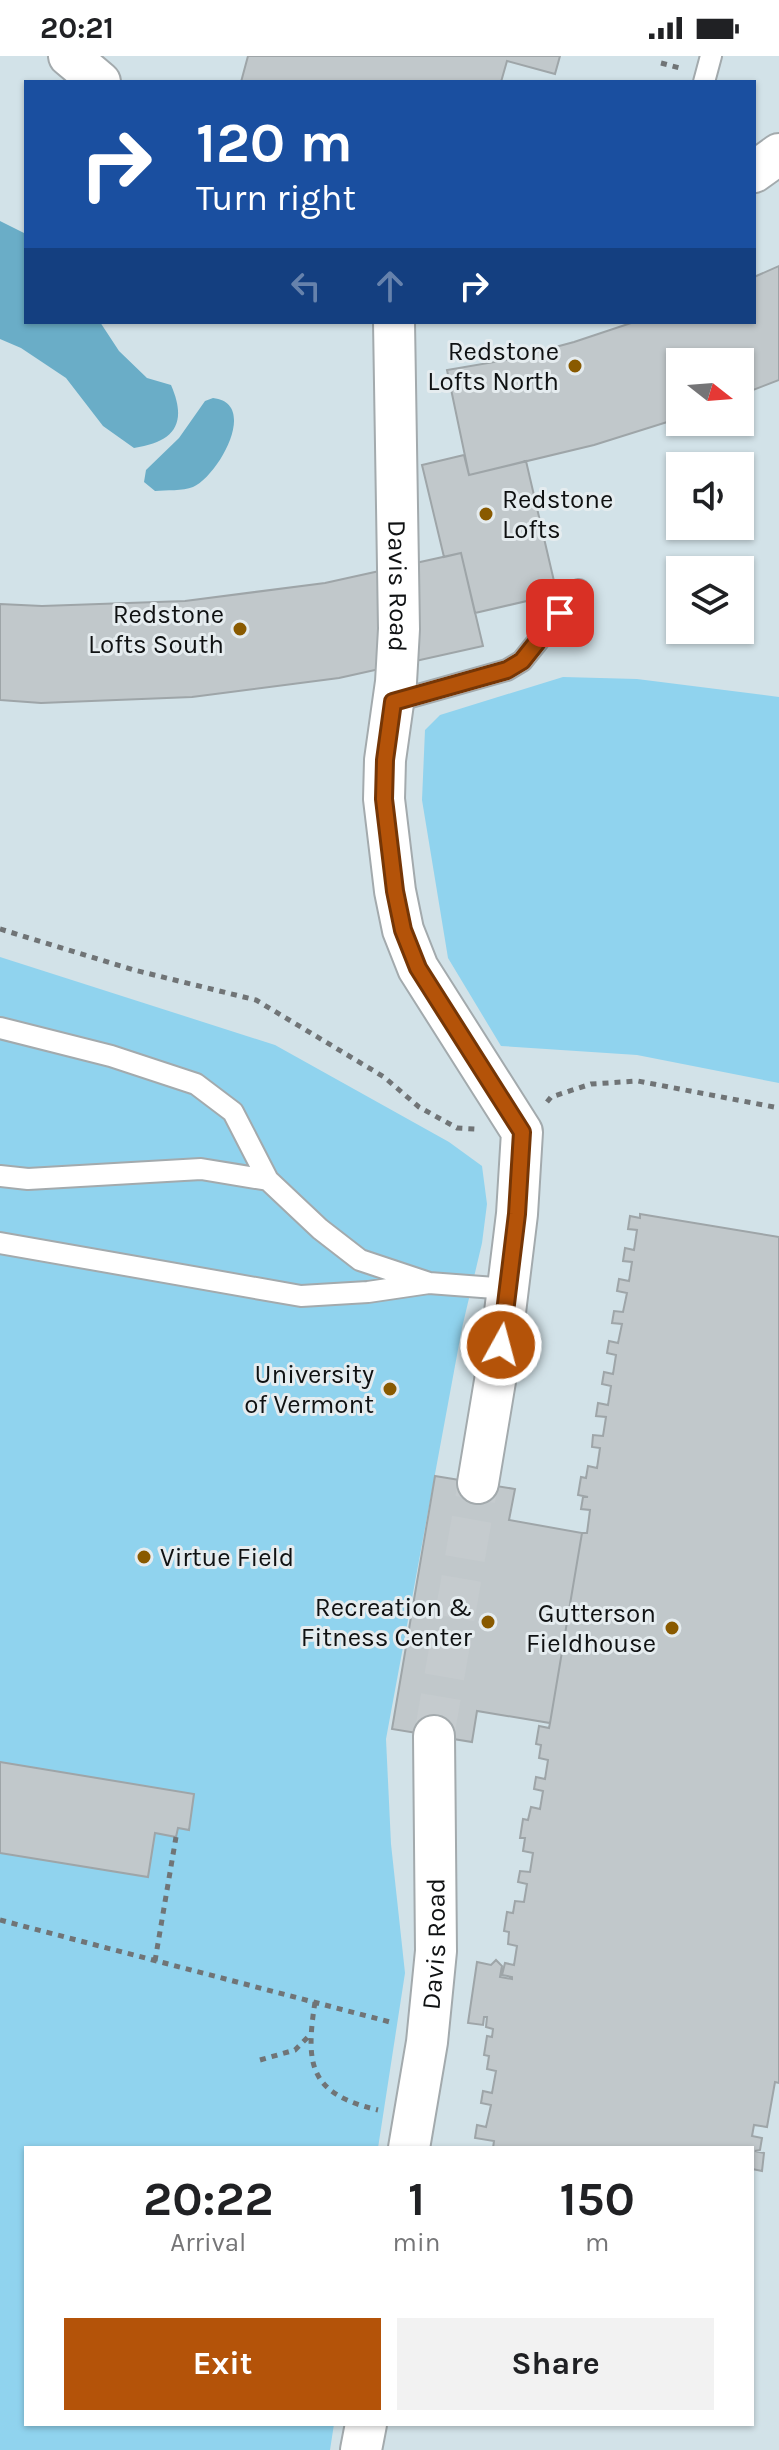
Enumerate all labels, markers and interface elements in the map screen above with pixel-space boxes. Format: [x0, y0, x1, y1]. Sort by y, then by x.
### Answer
text: 20:21 [40, 10, 114, 46]
text: 120 m [196, 110, 353, 175]
icon: right [64, 112, 168, 216]
text: Turn right [196, 177, 356, 219]
icon: left [284, 264, 328, 308]
icon: ahead [368, 264, 412, 308]
icon: right [452, 264, 496, 308]
place label: Redstone Lofts North [427, 336, 559, 397]
north arrow [666, 348, 754, 436]
map controls [666, 348, 754, 644]
marker: Redstone Lofts North [566, 357, 584, 375]
button: sound [666, 452, 754, 540]
place label: Redstone Lofts [502, 484, 613, 545]
marker: Redstone Lofts [477, 505, 495, 523]
street label: Davis Road [381, 520, 414, 653]
button: layers [666, 556, 754, 644]
pin [526, 579, 594, 647]
icon: arrive [538, 591, 582, 635]
place label: Redstone Lofts South [88, 599, 224, 660]
marker: Redstone Lofts South [231, 620, 249, 638]
position arrow [459, 1303, 543, 1387]
place label: University of Vermont [244, 1359, 374, 1420]
marker: University of Vermont [381, 1380, 399, 1398]
place label: Virtue Field [160, 1542, 294, 1573]
marker: Virtue Field [135, 1548, 153, 1566]
place label: Recreation & Fitness Center [301, 1592, 473, 1653]
place label: Gutterson Fieldhouse [526, 1598, 656, 1659]
marker: Recreation & Fitness Center [479, 1613, 497, 1631]
marker: Gutterson Fieldhouse [663, 1619, 681, 1637]
street label: Davis Road [415, 1878, 452, 2011]
text: 20:22 [143, 2171, 274, 2227]
text: 1 [408, 2171, 425, 2227]
text: 150 [559, 2171, 635, 2227]
text: Arrival [170, 2227, 246, 2258]
text: min [393, 2227, 440, 2258]
text: m [585, 2227, 609, 2258]
button: Exit [64, 2318, 381, 2410]
button: Share [397, 2318, 714, 2410]

